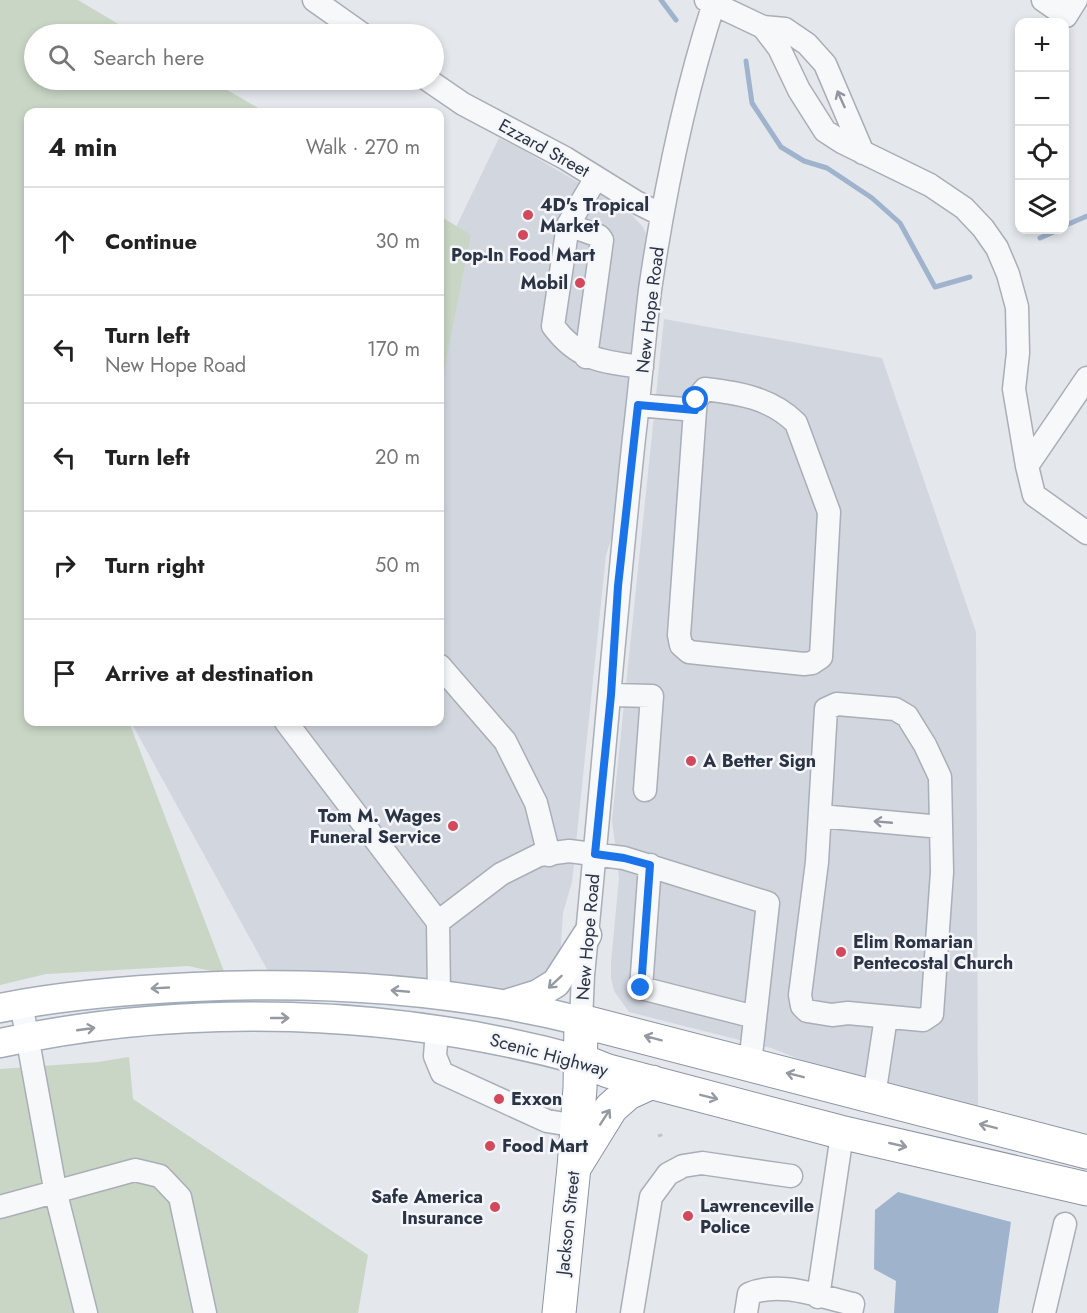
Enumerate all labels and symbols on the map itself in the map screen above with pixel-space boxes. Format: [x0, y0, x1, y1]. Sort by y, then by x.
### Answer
one-way arrow [835, 90, 846, 109]
street label: Ezzard Street [494, 112, 595, 184]
place label: 4D's Tropical Market [540, 192, 649, 239]
marker: 4D's Tropical Market [521, 208, 535, 222]
marker: Pop-In Food Mart [516, 228, 530, 242]
place label: Pop-In Food Mart [451, 242, 595, 268]
street label: New Hope Road [629, 245, 671, 375]
place label: Mobil [520, 270, 568, 296]
marker: Mobil [573, 276, 587, 290]
route start [682, 386, 708, 412]
place label: A Better Sign [702, 748, 816, 774]
marker: A Better Sign [684, 754, 698, 768]
place label: Tom M. Wages Funeral Service [310, 803, 441, 850]
one-way arrow [873, 816, 893, 827]
marker: Tom M. Wages Funeral Service [446, 819, 460, 833]
street label: New Hope Road [570, 873, 606, 1001]
place label: Elim Romarian Pentecostal Church [853, 929, 1013, 976]
marker: Elim Romarian Pentecostal Church [834, 945, 848, 959]
route end [627, 974, 653, 1000]
one-way arrow [548, 975, 563, 989]
one-way arrow [150, 983, 170, 994]
one-way arrow [390, 985, 410, 996]
one-way arrow [269, 1012, 289, 1024]
one-way arrow [75, 1024, 95, 1035]
street label: Scenic Highway [487, 1027, 611, 1083]
one-way arrow [643, 1032, 662, 1044]
one-way arrow [785, 1069, 804, 1081]
place label: Exxon [511, 1086, 562, 1112]
one-way arrow [699, 1091, 718, 1103]
marker: Exxon [492, 1092, 506, 1106]
one-way arrow [599, 1110, 611, 1126]
one-way arrow [979, 1120, 998, 1131]
place label: Food Mart [502, 1133, 588, 1159]
marker: Food Mart [483, 1139, 497, 1153]
one-way arrow [887, 1140, 907, 1151]
street label: Jackson Street [549, 1169, 586, 1278]
place label: Safe America Insurance [371, 1184, 483, 1231]
place label: Lawrenceville Police [700, 1193, 814, 1240]
marker: Safe America Insurance [488, 1200, 502, 1214]
marker: Lawrenceville Police [681, 1209, 695, 1223]

